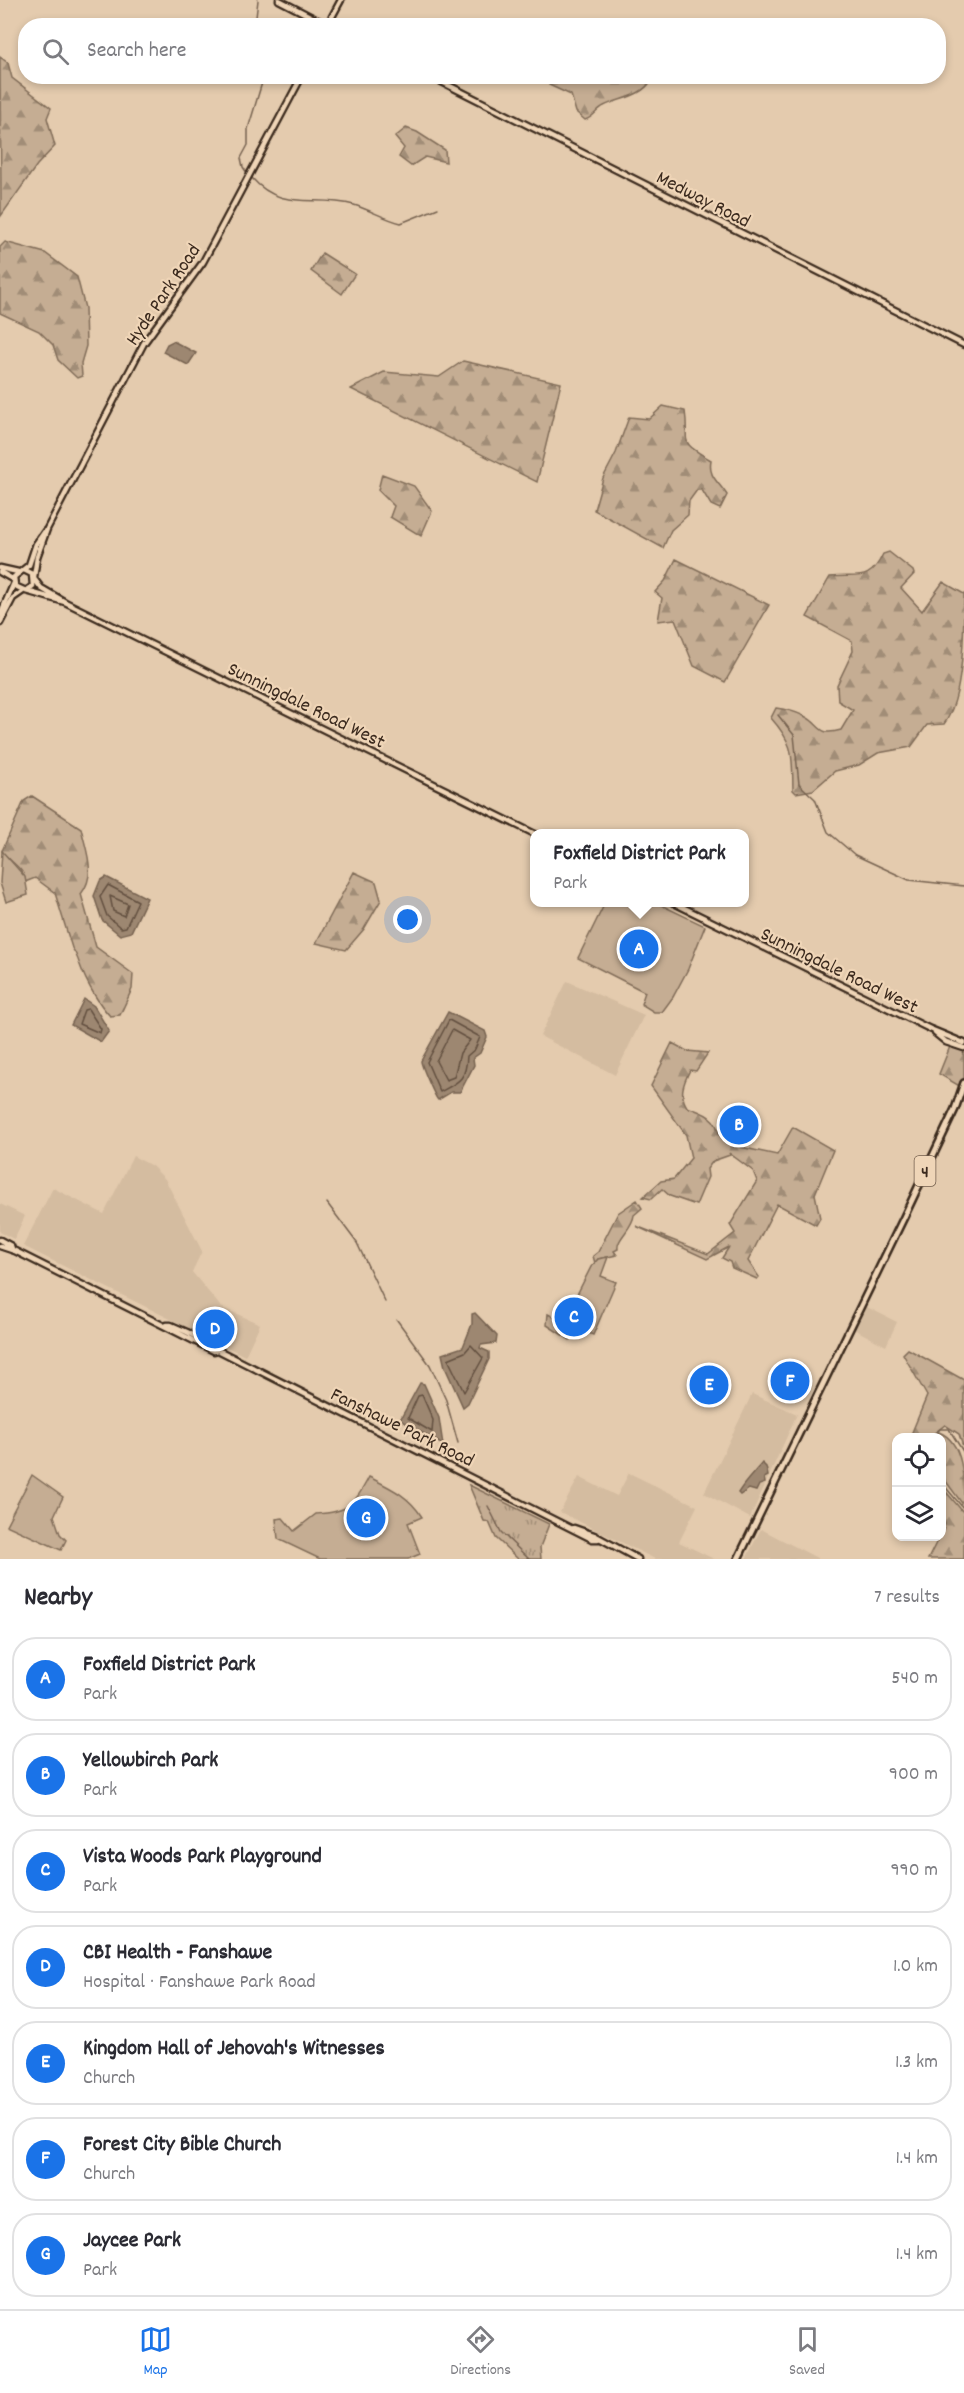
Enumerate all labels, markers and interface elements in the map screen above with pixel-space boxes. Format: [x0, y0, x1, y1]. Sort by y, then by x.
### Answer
search box [18, 18, 946, 84]
icon: search [39, 35, 72, 68]
text: Search here [87, 36, 186, 67]
street label: Medway Road [651, 165, 755, 236]
street label: Hyde Park Road [120, 239, 209, 352]
street label: Sunningdale Road West [222, 656, 389, 757]
popup [530, 829, 749, 907]
text: Foxfield District Park [553, 839, 726, 870]
text: Park [553, 870, 587, 898]
your location [393, 905, 422, 934]
street label: Sunningdale Road West [755, 921, 922, 1022]
pin: A [620, 926, 658, 972]
pin: B [720, 1102, 758, 1148]
road number: 4 [914, 1156, 936, 1186]
pin: C [554, 1294, 594, 1340]
pin: D [196, 1306, 234, 1352]
pin: F [770, 1358, 810, 1404]
pin: E [690, 1362, 728, 1408]
street label: Fanshawe Park Road [325, 1382, 478, 1476]
map controls [892, 1433, 946, 1541]
button: locate [892, 1433, 946, 1487]
button: layers [892, 1487, 946, 1541]
pin: G [346, 1496, 386, 1540]
text: Nearby [24, 1580, 92, 1617]
text: 7 results [874, 1584, 940, 1612]
text: Foxfield District Park [83, 1650, 256, 1681]
text: A [40, 1665, 51, 1693]
text: 540 m [891, 1665, 938, 1693]
text: Park [83, 1681, 117, 1709]
text: Yellowbirch Park [83, 1746, 218, 1777]
text: B [41, 1761, 50, 1789]
text: 900 m [889, 1761, 938, 1789]
text: Park [83, 1777, 117, 1805]
text: Vista Woods Park Playground [83, 1842, 322, 1873]
text: C [41, 1857, 50, 1885]
text: 990 m [890, 1857, 938, 1885]
text: Park [83, 1873, 117, 1901]
text: CBI Health - Fanshawe [83, 1938, 272, 1969]
text: D [40, 1953, 51, 1981]
text: 1.0 km [893, 1953, 938, 1981]
text: Hospital · Fanshawe Park Road [83, 1969, 316, 1997]
text: Kingdom Hall of Jehovah's Witnesses [83, 2034, 385, 2065]
text: E [41, 2049, 50, 2077]
text: 1.3 km [895, 2049, 938, 2077]
text: Church [83, 2065, 135, 2093]
text: Forest City Bible Church [83, 2130, 281, 2161]
text: F [41, 2145, 50, 2173]
text: 1.4 km [895, 2145, 938, 2173]
text: Church [83, 2161, 135, 2189]
text: Jaycee Park [83, 2226, 181, 2257]
text: G [40, 2241, 51, 2269]
text: 1.4 km [895, 2241, 938, 2269]
text: Park [83, 2257, 117, 2285]
tab: Map [139, 2323, 172, 2382]
tab: Directions [450, 2323, 511, 2382]
tab: Saved [789, 2323, 825, 2382]

